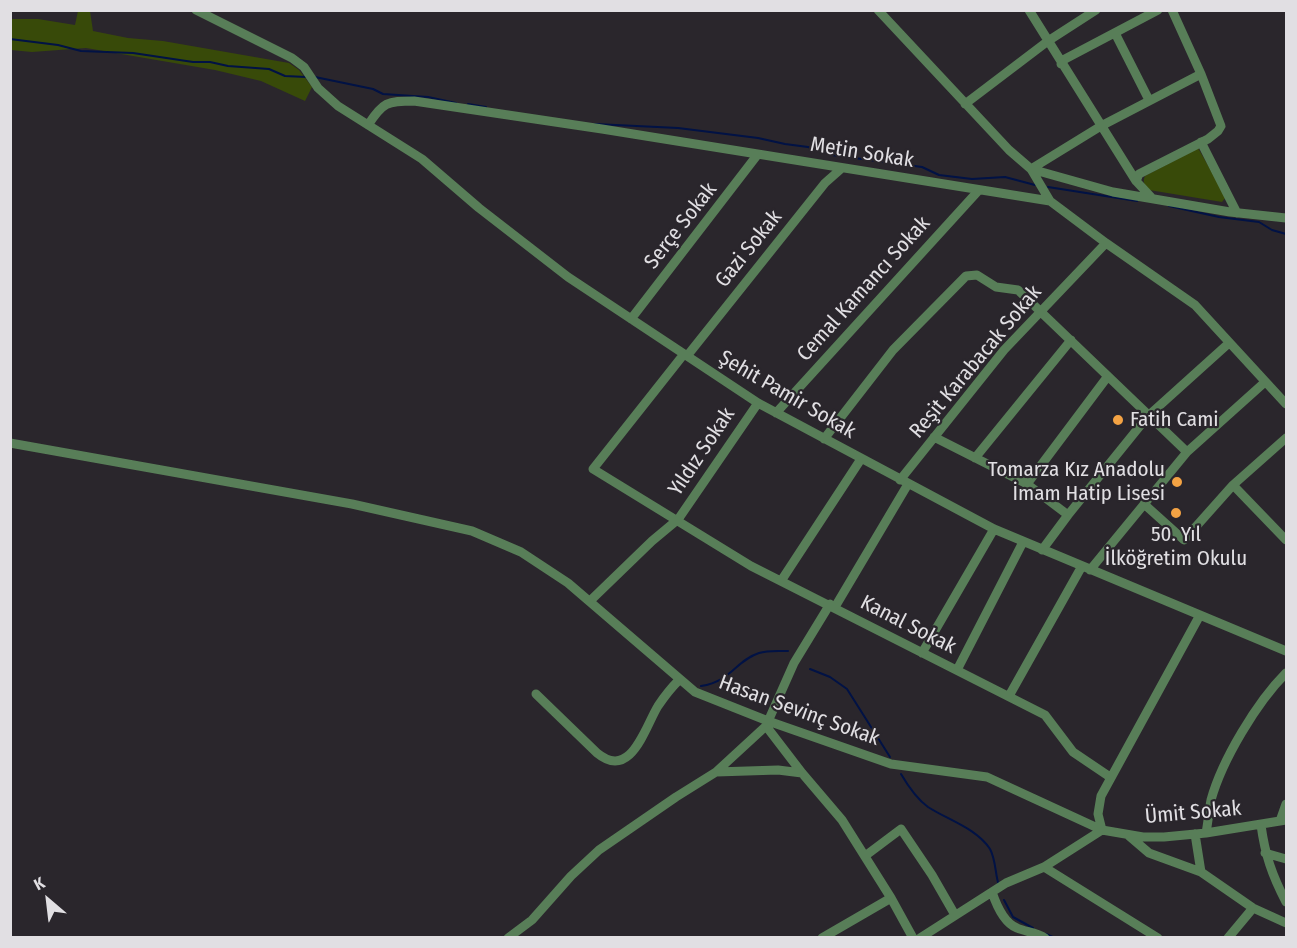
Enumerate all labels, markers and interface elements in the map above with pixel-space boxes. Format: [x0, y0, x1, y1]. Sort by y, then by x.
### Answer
street label: Metin Sokak [808, 132, 916, 174]
street label: Serçe Sokak [640, 178, 722, 274]
street label: Gazi Sokak [710, 205, 788, 293]
street label: Cemal Kamancı Sokak [792, 211, 936, 367]
street label: Reşit Karabacak Sokak [905, 280, 1047, 444]
street label: Şehit Pamir Sokak [714, 346, 860, 444]
street label: Yıldız Sokak [663, 403, 741, 501]
place label: Fatih Cami [1130, 407, 1219, 433]
marker: Fatih Cami [1111, 413, 1125, 427]
place label: Tomarza Kız Anadolu İmam Hatip Lisesi [988, 457, 1165, 507]
marker: Tomarza Kız Anadolu İmam Hatip Lisesi [1170, 475, 1184, 489]
marker: 50. Yıl İlköğretim Okulu [1169, 506, 1183, 520]
place label: 50. Yıl İlköğretim Okulu [1105, 522, 1247, 572]
street label: Kanal Sokak [856, 590, 960, 660]
street label: Hasan Sevinç Sokak [715, 670, 883, 752]
street label: Ümit Sokak [1144, 796, 1242, 830]
north arrow [18, 870, 78, 930]
text: K [31, 873, 48, 894]

